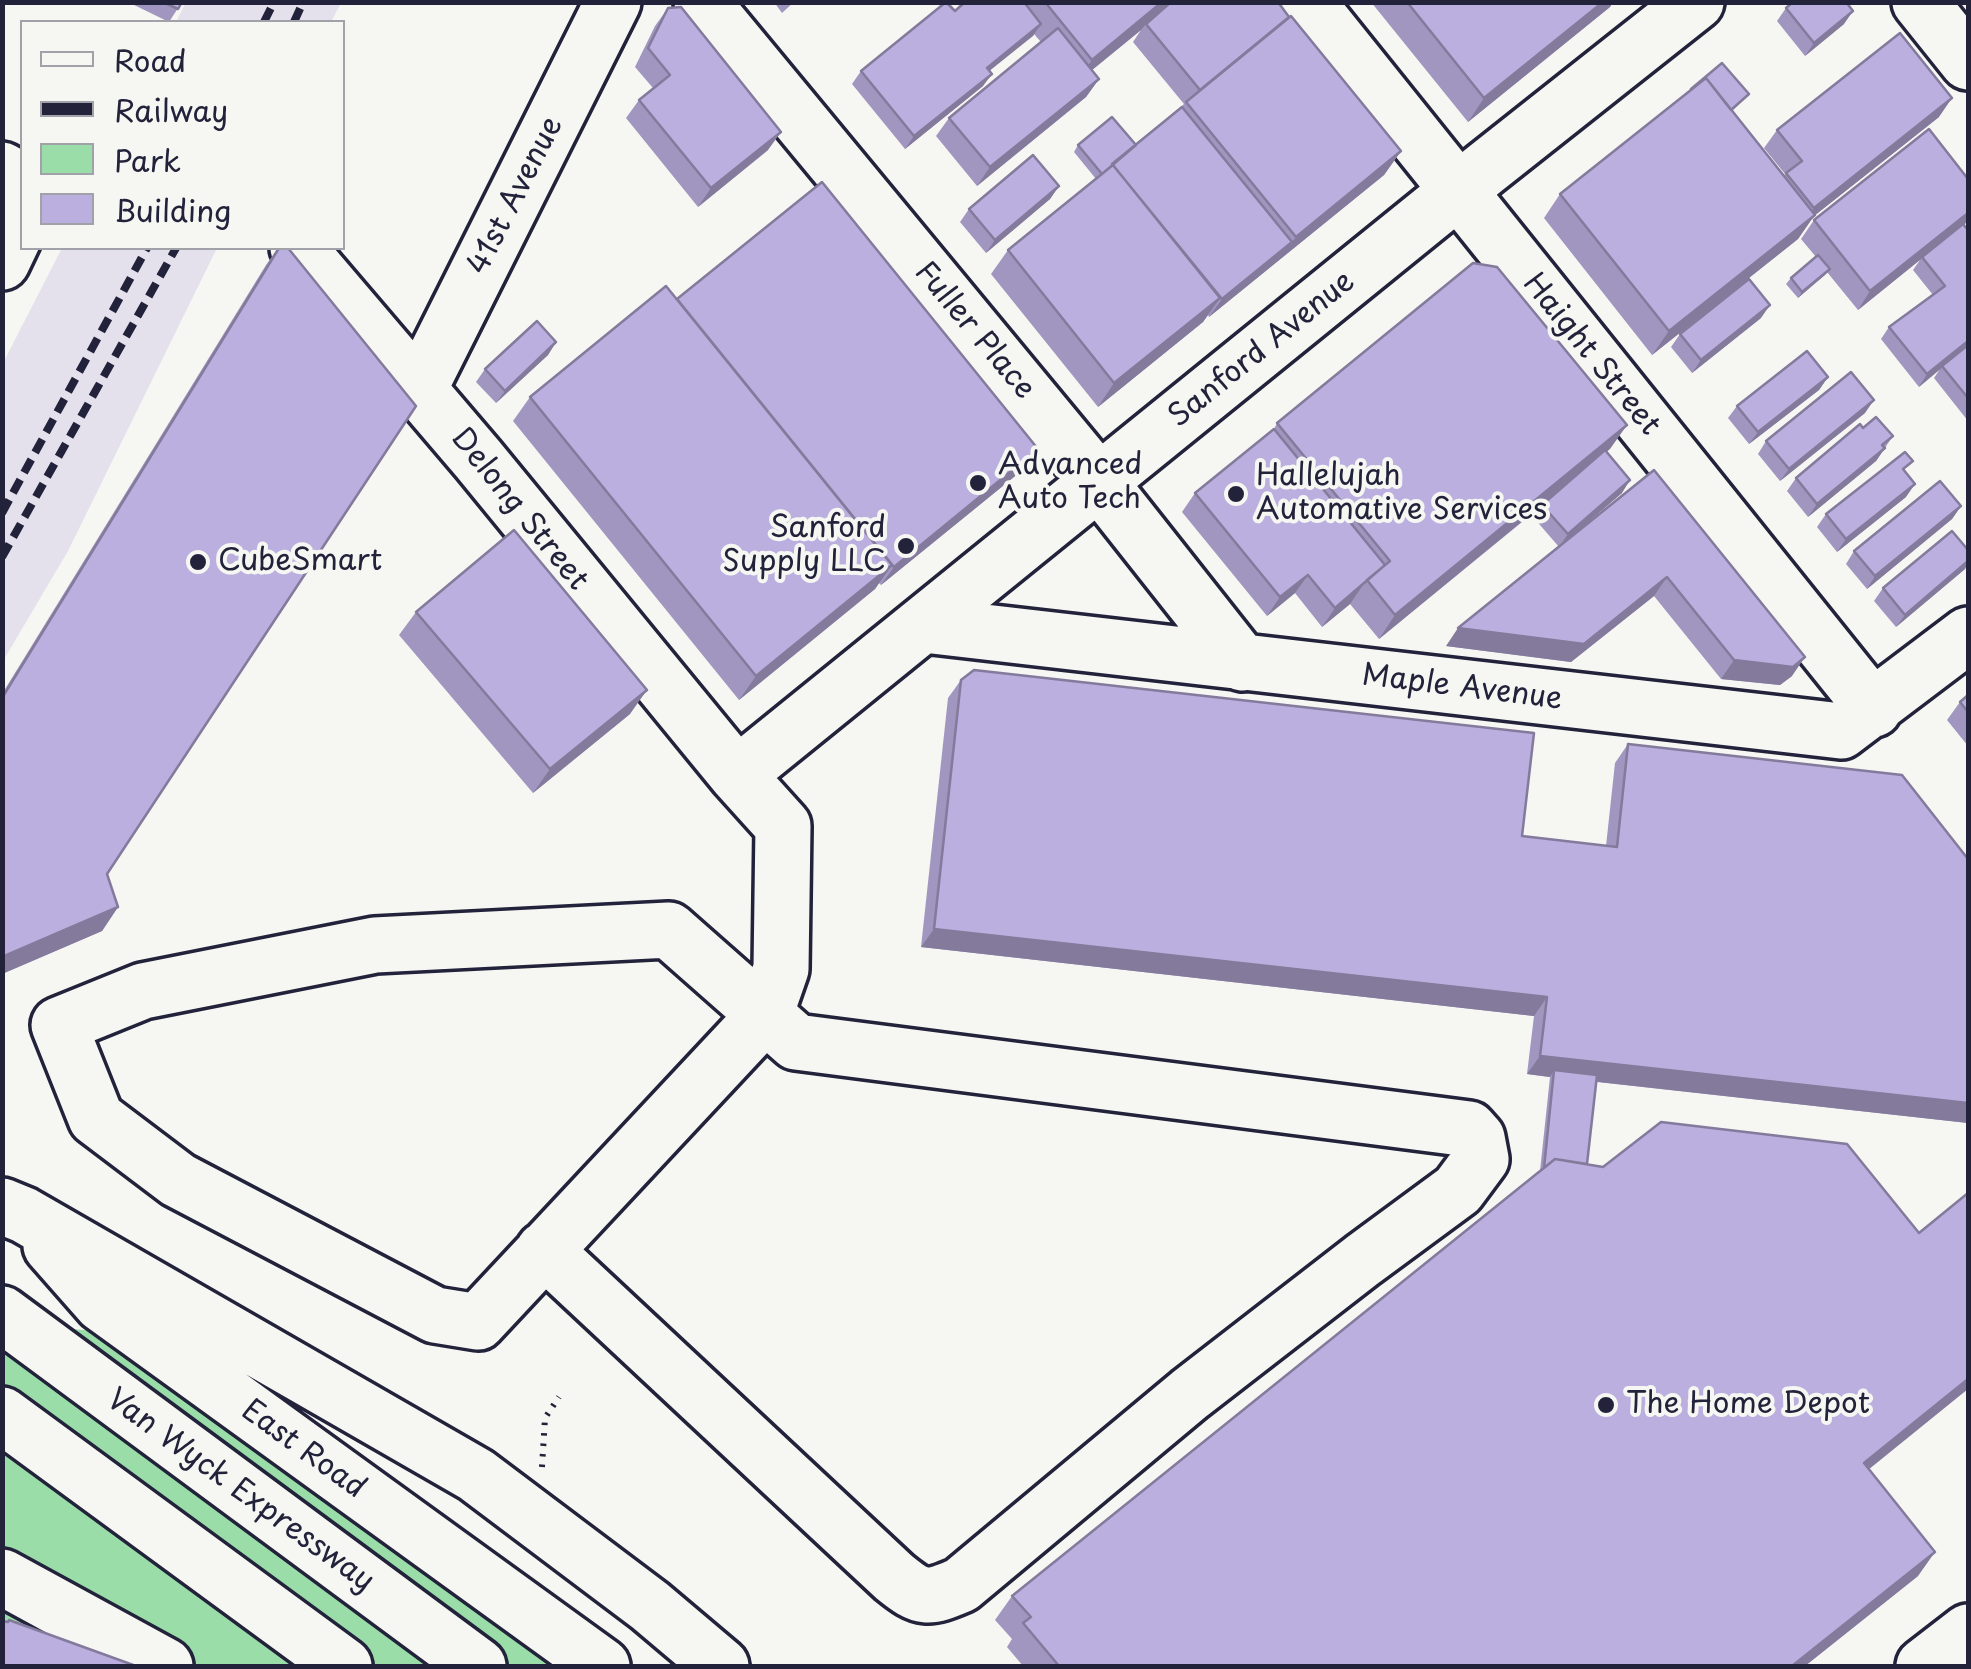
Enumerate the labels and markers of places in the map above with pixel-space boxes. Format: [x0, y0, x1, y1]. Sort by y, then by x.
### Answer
place label: Advanced Auto Tech [998, 448, 1142, 518]
place label: Hallelujah Automative Services [1256, 459, 1547, 530]
marker: Advanced Auto Tech [967, 472, 989, 494]
marker: Hallelujah Automative Services [1225, 483, 1247, 505]
place label: Sanford Supply LLC [722, 511, 886, 582]
marker: Sanford Supply LLC [895, 535, 917, 557]
place label: CubeSmart [218, 544, 382, 580]
marker: CubeSmart [187, 551, 209, 573]
place label: The Home Depot [1626, 1387, 1870, 1423]
marker: The Home Depot [1595, 1394, 1617, 1416]

